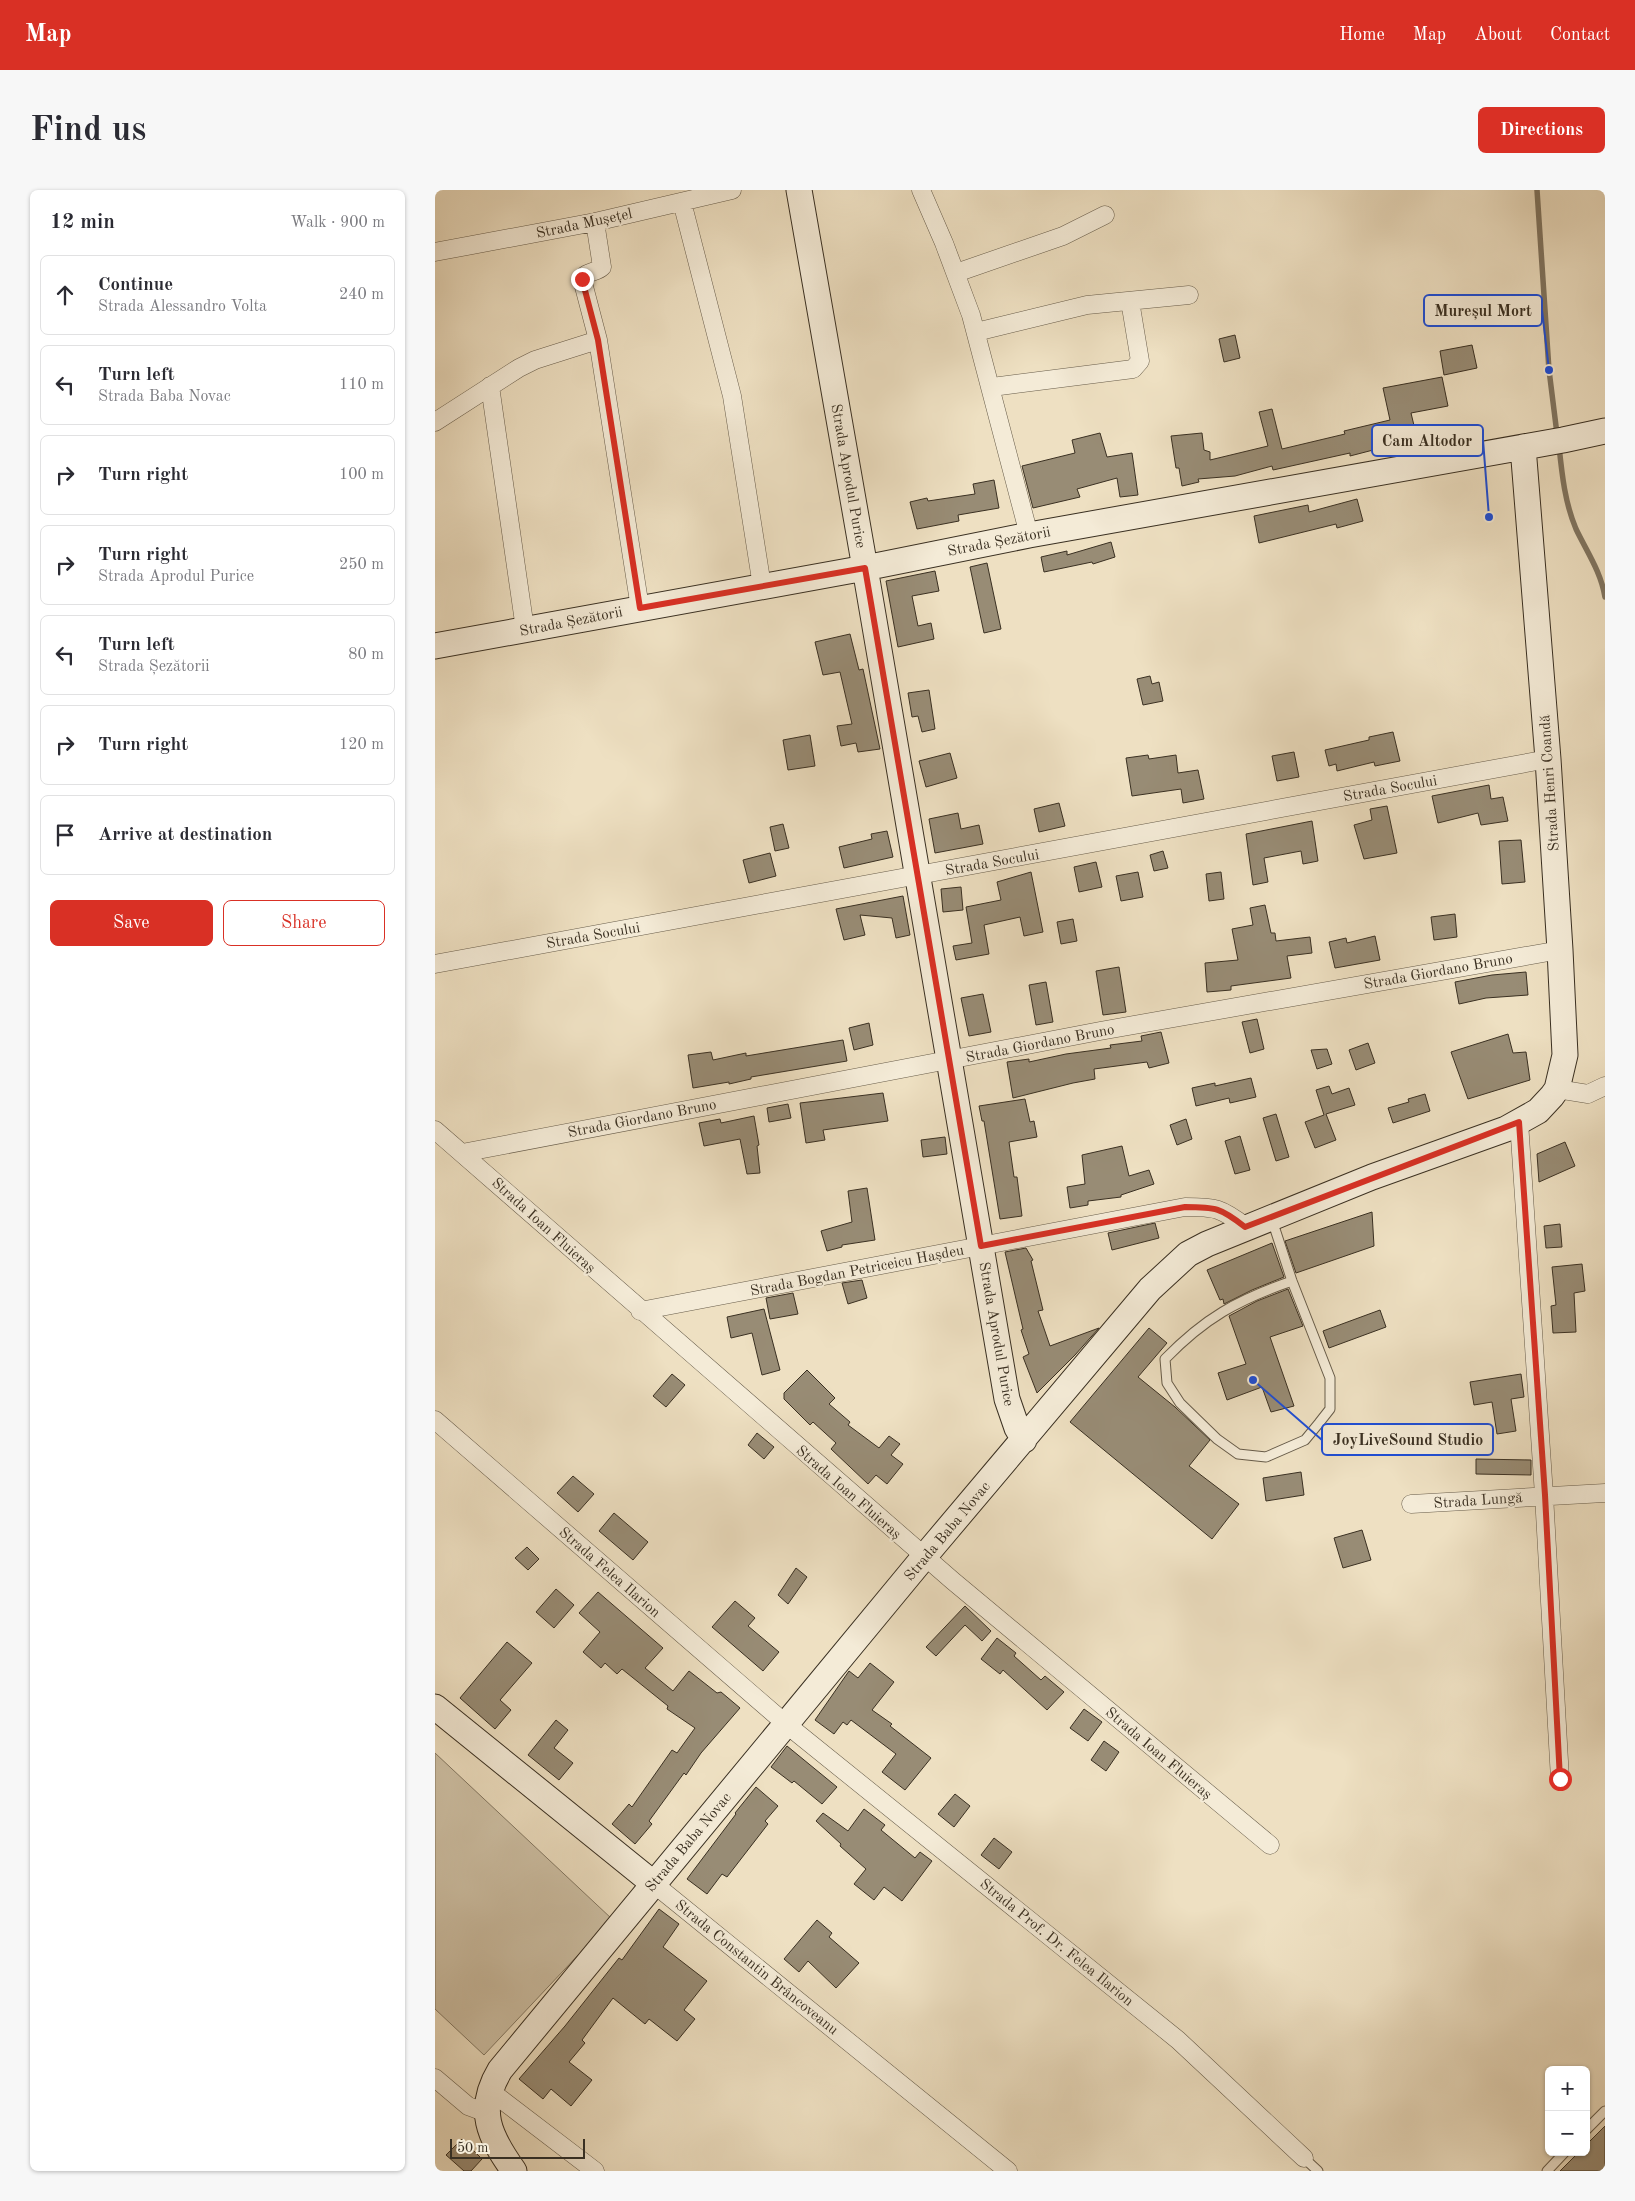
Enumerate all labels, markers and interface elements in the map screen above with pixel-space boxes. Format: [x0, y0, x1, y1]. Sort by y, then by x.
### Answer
text: Map [25, 23, 72, 47]
text: Home [1339, 26, 1385, 44]
text: Map [1413, 26, 1446, 44]
text: About [1474, 26, 1522, 44]
text: Contact [1550, 26, 1610, 44]
button: Directions [1478, 107, 1605, 153]
text: Find us [30, 113, 146, 148]
street label: Strada Mușețel [535, 207, 634, 242]
text: 12 min [50, 212, 115, 233]
text: Walk · 900 m [290, 215, 385, 231]
route end [571, 268, 594, 291]
text: Continue [98, 276, 173, 295]
icon: ahead [51, 281, 79, 309]
text: 240 m [339, 287, 384, 303]
callout: Mureșul Mort [1424, 295, 1542, 326]
text: Strada Alessandro Volta [98, 299, 267, 315]
text: Mureșul Mort [1434, 304, 1532, 320]
text: Turn left [98, 366, 175, 385]
icon: left [51, 371, 79, 399]
text: 110 m [339, 377, 384, 393]
text: Strada Baba Novac [98, 389, 231, 405]
street label: Strada Aprodul Purice [827, 403, 868, 550]
callout: Cam Altodor [1372, 425, 1483, 456]
text: Cam Altodor [1382, 434, 1472, 450]
icon: right [51, 461, 79, 489]
text: Turn right [98, 466, 188, 485]
text: 100 m [339, 467, 384, 483]
street label: Strada Șezătorii [946, 525, 1052, 560]
text: Turn right [98, 546, 188, 565]
icon: right [51, 551, 79, 579]
text: 250 m [339, 557, 384, 573]
text: Strada Aprodul Purice [98, 569, 254, 585]
street label: Strada Șezătorii [518, 605, 624, 640]
text: Turn left [98, 636, 175, 655]
icon: left [51, 641, 79, 669]
text: 80 m [348, 647, 384, 663]
text: Strada Șezătorii [98, 659, 210, 675]
street label: Strada Henri Coandă [1538, 713, 1563, 852]
icon: right [51, 731, 79, 759]
text: Turn right [98, 736, 188, 755]
text: 120 m [339, 737, 384, 753]
street label: Strada Socului [1342, 774, 1438, 805]
icon: arrive [51, 821, 79, 849]
text: Arrive at destination [98, 826, 272, 845]
street label: Strada Socului [944, 848, 1040, 879]
button: Save [50, 900, 213, 946]
button: Share [223, 900, 385, 946]
street label: Strada Socului [545, 921, 641, 952]
street label: Strada Giordano Bruno [1363, 952, 1514, 993]
street label: Strada Giordano Bruno [965, 1023, 1116, 1066]
street label: Strada Giordano Bruno [567, 1098, 718, 1141]
street label: Strada Ioan Fluieraș [488, 1176, 598, 1276]
street label: Strada Bogdan Petriceicu Hașdeu [749, 1243, 965, 1300]
street label: Strada Aprodul Purice [975, 1261, 1016, 1408]
callout: JoyLiveSound Studio [1322, 1424, 1493, 1455]
text: JoyLiveSound Studio [1333, 1433, 1483, 1449]
street label: Strada Ioan Fluieraș [793, 1444, 903, 1543]
street label: Strada Baba Novac [902, 1479, 994, 1584]
street label: Strada Lungă [1433, 1491, 1524, 1512]
street label: Strada Felea Ilarion [555, 1525, 663, 1621]
street label: Strada Ioan Fluieraș [1102, 1705, 1214, 1803]
route start [1549, 1768, 1572, 1791]
street label: Strada Baba Novac [643, 1790, 735, 1895]
street label: Strada Prof. Dr. Felea Ilarion [977, 1877, 1136, 2010]
street label: Strada Constantin Brâncoveanu [672, 1898, 840, 2039]
map controls [1545, 2066, 1590, 2156]
button: + [1545, 2066, 1590, 2111]
button: − [1545, 2111, 1590, 2156]
scale bar [450, 2136, 585, 2159]
text: 50 m [457, 2141, 488, 2155]

